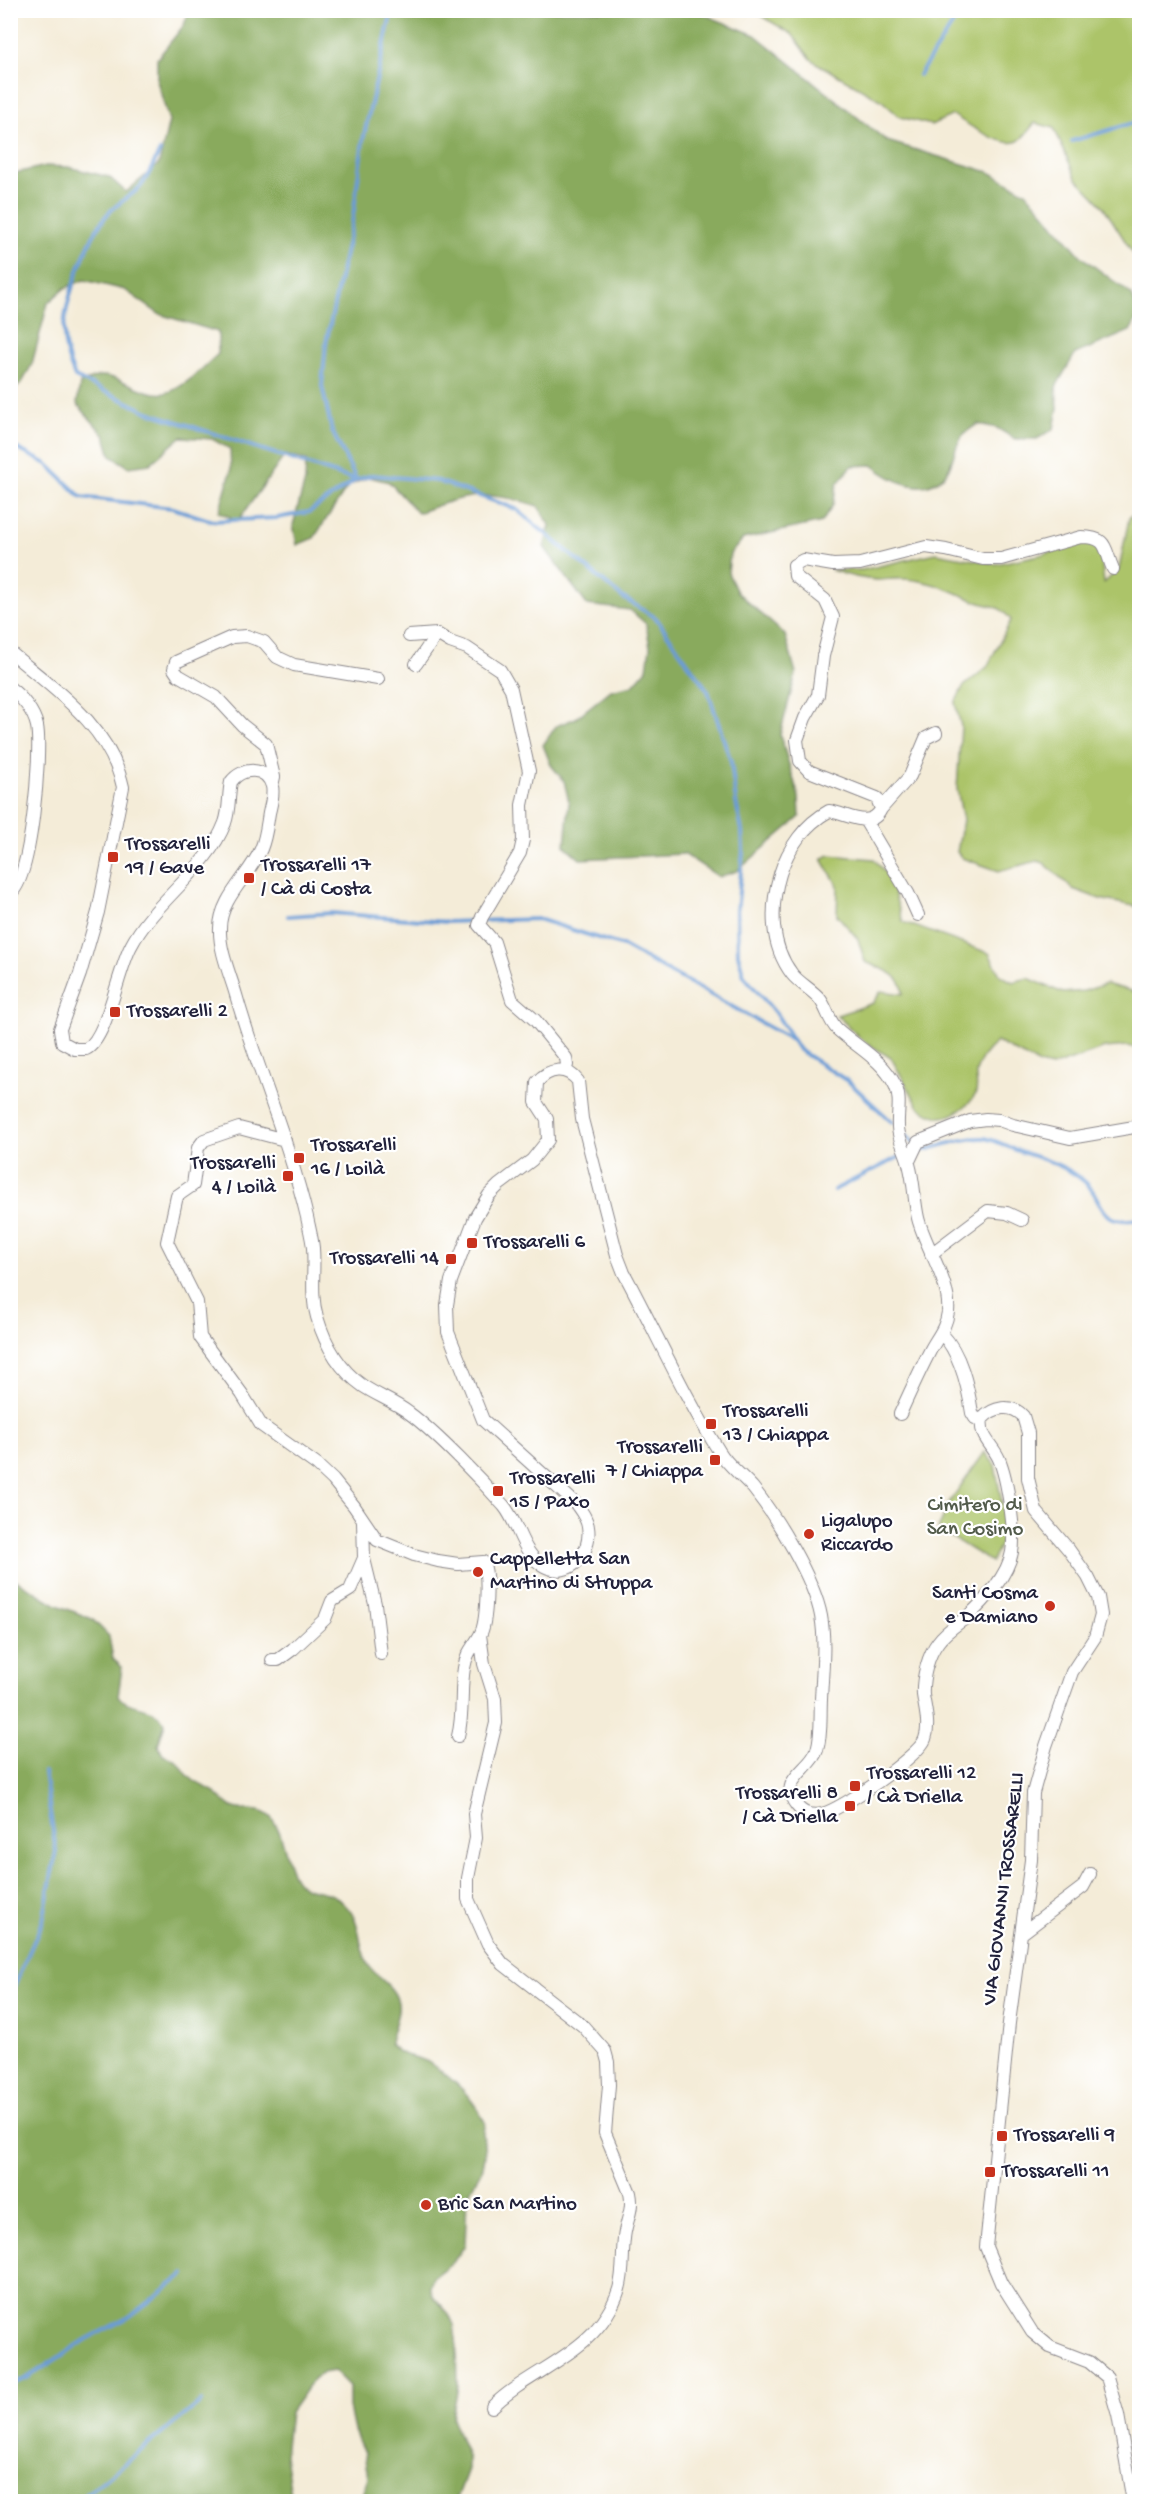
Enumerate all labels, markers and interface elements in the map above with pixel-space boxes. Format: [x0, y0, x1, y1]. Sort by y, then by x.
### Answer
place label: Trossarelli 19 / Gave [124, 833, 211, 882]
marker: Trossarelli 19 / Gave [106, 850, 120, 864]
place label: Trossarelli 17 / Cà di Costa [260, 854, 372, 903]
marker: Trossarelli 17 / Cà di Costa [242, 871, 256, 885]
place label: Trossarelli 2 [126, 1000, 228, 1025]
marker: Trossarelli 2 [108, 1005, 122, 1019]
place label: Trossarelli 16 / Loilà [310, 1134, 397, 1183]
marker: Trossarelli 16 / Loilà [292, 1151, 306, 1165]
place label: Trossarelli 4 / Loilà [189, 1152, 277, 1201]
marker: Trossarelli 4 / Loilà [281, 1169, 295, 1183]
place label: Trossarelli 6 [483, 1231, 586, 1256]
marker: Trossarelli 6 [465, 1236, 479, 1250]
place label: Trossarelli 14 [329, 1247, 439, 1272]
marker: Trossarelli 14 [444, 1252, 458, 1266]
place label: Trossarelli 13 / Chiappa [722, 1400, 830, 1449]
marker: Trossarelli 13 / Chiappa [704, 1417, 718, 1431]
place label: Trossarelli 7 / Chiappa [605, 1436, 704, 1485]
marker: Trossarelli 7 / Chiappa [708, 1453, 722, 1467]
place label: Trossarelli 15 / Paxo [509, 1467, 596, 1516]
marker: Trossarelli 15 / Paxo [491, 1484, 505, 1498]
park label: Cimitero di San Cosimo [927, 1494, 1023, 1543]
place label: Ligalupo Riccardo [821, 1510, 893, 1559]
marker: Ligalupo Riccardo [802, 1527, 816, 1541]
place label: Cappelletta San Martino di Struppa [490, 1548, 654, 1597]
marker: Cappelletta San Martino di Struppa [471, 1565, 485, 1579]
place label: Santi Cosma e Damiano [932, 1582, 1039, 1631]
marker: Santi Cosma e Damiano [1043, 1599, 1057, 1613]
place label: Trossarelli 12 / Cà Driella [866, 1762, 976, 1811]
street label: VIA GIOVANNI TROSSARELLI [978, 1771, 1032, 2008]
marker: Trossarelli 12 / Cà Driella [848, 1779, 862, 1793]
place label: Trossarelli 8 / Cà Driella [735, 1782, 839, 1831]
marker: Trossarelli 8 / Cà Driella [843, 1799, 857, 1813]
place label: Trossarelli 9 [1013, 2124, 1116, 2149]
marker: Trossarelli 9 [995, 2129, 1009, 2143]
place label: Trossarelli 11 [1001, 2160, 1110, 2185]
marker: Trossarelli 11 [983, 2165, 997, 2179]
place label: Bric San Martino [437, 2193, 577, 2218]
marker: Bric San Martino [419, 2198, 433, 2212]

